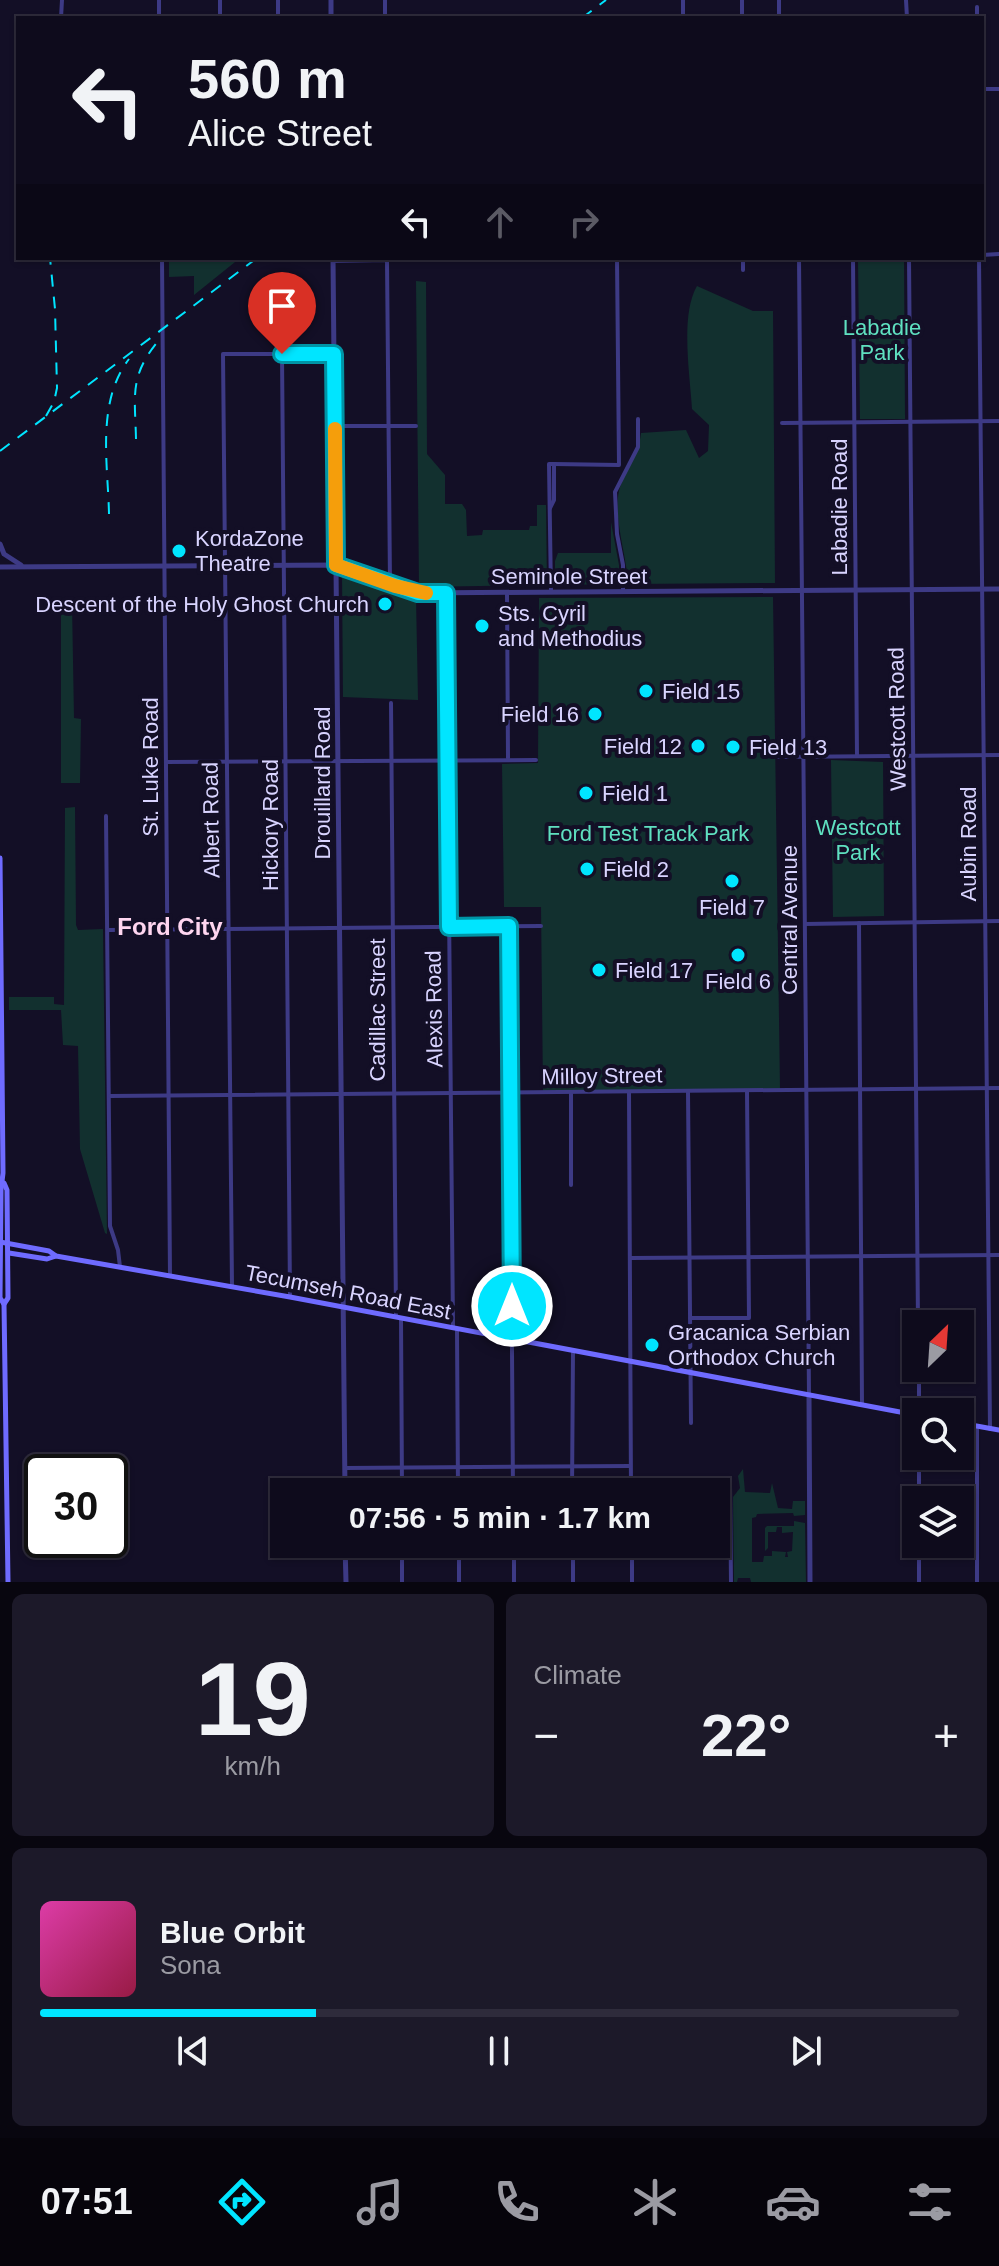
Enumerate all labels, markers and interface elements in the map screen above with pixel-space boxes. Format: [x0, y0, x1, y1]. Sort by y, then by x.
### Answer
text: 560 m [188, 47, 347, 110]
icon: left [56, 48, 160, 152]
text: Alice Street [188, 113, 372, 154]
icon: left [394, 200, 438, 244]
icon: ahead [478, 200, 522, 244]
icon: right [562, 200, 606, 244]
pin [248, 272, 316, 354]
icon: arrive [260, 284, 304, 328]
park label: Labadie Park [843, 315, 921, 365]
street label: Labadie Road [827, 438, 852, 576]
place label: KordaZone Theatre [195, 526, 304, 576]
marker: KordaZone Theatre [170, 542, 188, 560]
street label: Seminole Street [491, 564, 647, 589]
place label: Descent of the Holy Ghost Church [35, 592, 369, 617]
marker: Descent of the Holy Ghost Church [376, 595, 394, 613]
place label: Sts. Cyril and Methodius [498, 601, 642, 651]
marker: Sts. Cyril and Methodius [473, 617, 491, 635]
street label: Westcott Road [883, 647, 911, 791]
place label: Field 15 [662, 679, 740, 704]
marker: Field 15 [637, 682, 655, 700]
street label: St. Luke Road [138, 697, 163, 837]
place label: Field 16 [501, 702, 579, 727]
marker: Field 16 [586, 705, 604, 723]
street label: Drouillard Road [310, 707, 335, 859]
place label: Field 12 [604, 734, 682, 759]
place label: Field 13 [749, 735, 827, 760]
marker: Field 12 [689, 737, 707, 755]
marker: Field 13 [724, 738, 742, 756]
street label: Hickory Road [258, 759, 283, 891]
street label: Albert Road [197, 762, 225, 878]
place label: Field 1 [602, 781, 668, 806]
marker: Field 1 [577, 784, 595, 802]
street label: Aubin Road [956, 787, 981, 901]
park label: Westcott Park [815, 815, 901, 865]
park label: Ford Test Track Park [547, 821, 750, 846]
street label: Central Avenue [777, 845, 802, 995]
place label: Field 2 [603, 857, 669, 882]
marker: Field 2 [578, 860, 596, 878]
marker: Field 7 [723, 872, 741, 890]
place label: Field 7 [699, 895, 765, 920]
district label: Ford City [117, 913, 223, 940]
street label: Cadillac Street [365, 938, 390, 1082]
marker: Field 6 [729, 946, 747, 964]
street label: Alexis Road [420, 950, 448, 1068]
place label: Field 17 [615, 958, 693, 983]
marker: Field 17 [590, 961, 608, 979]
place label: Field 6 [705, 969, 771, 994]
street label: Milloy Street [541, 1062, 663, 1090]
street label: Tecumseh Road East [243, 1260, 453, 1324]
position arrow [470, 1264, 554, 1348]
north arrow [902, 1310, 974, 1382]
map controls [902, 1310, 974, 1558]
place label: Gracanica Serbian Orthodox Church [668, 1320, 850, 1370]
marker: Gracanica Serbian Orthodox Church [643, 1336, 661, 1354]
button: search [902, 1398, 974, 1470]
speed limit sign: 30 [24, 1454, 128, 1558]
button: layers [902, 1486, 974, 1558]
text: 07:56 · 5 min · 1.7 km [349, 1501, 651, 1534]
text: 19 [195, 1641, 311, 1757]
text: Climate [534, 1660, 622, 1690]
text: 22° [701, 1702, 792, 1769]
text: − [534, 1711, 559, 1760]
text: + [933, 1711, 959, 1760]
text: km/h [225, 1751, 281, 1781]
text: Blue Orbit [160, 1916, 305, 1949]
text: Sona [160, 1950, 221, 1980]
icon: previous [171, 2029, 215, 2073]
icon: pause [477, 2029, 521, 2073]
icon: next [784, 2029, 828, 2073]
icon: directions [214, 2174, 270, 2230]
icon: music [352, 2174, 408, 2230]
icon: phone [489, 2174, 545, 2230]
icon: climate [627, 2174, 683, 2230]
icon: car [765, 2174, 821, 2230]
icon: filters [902, 2174, 958, 2230]
text: 07:51 [41, 2181, 133, 2222]

